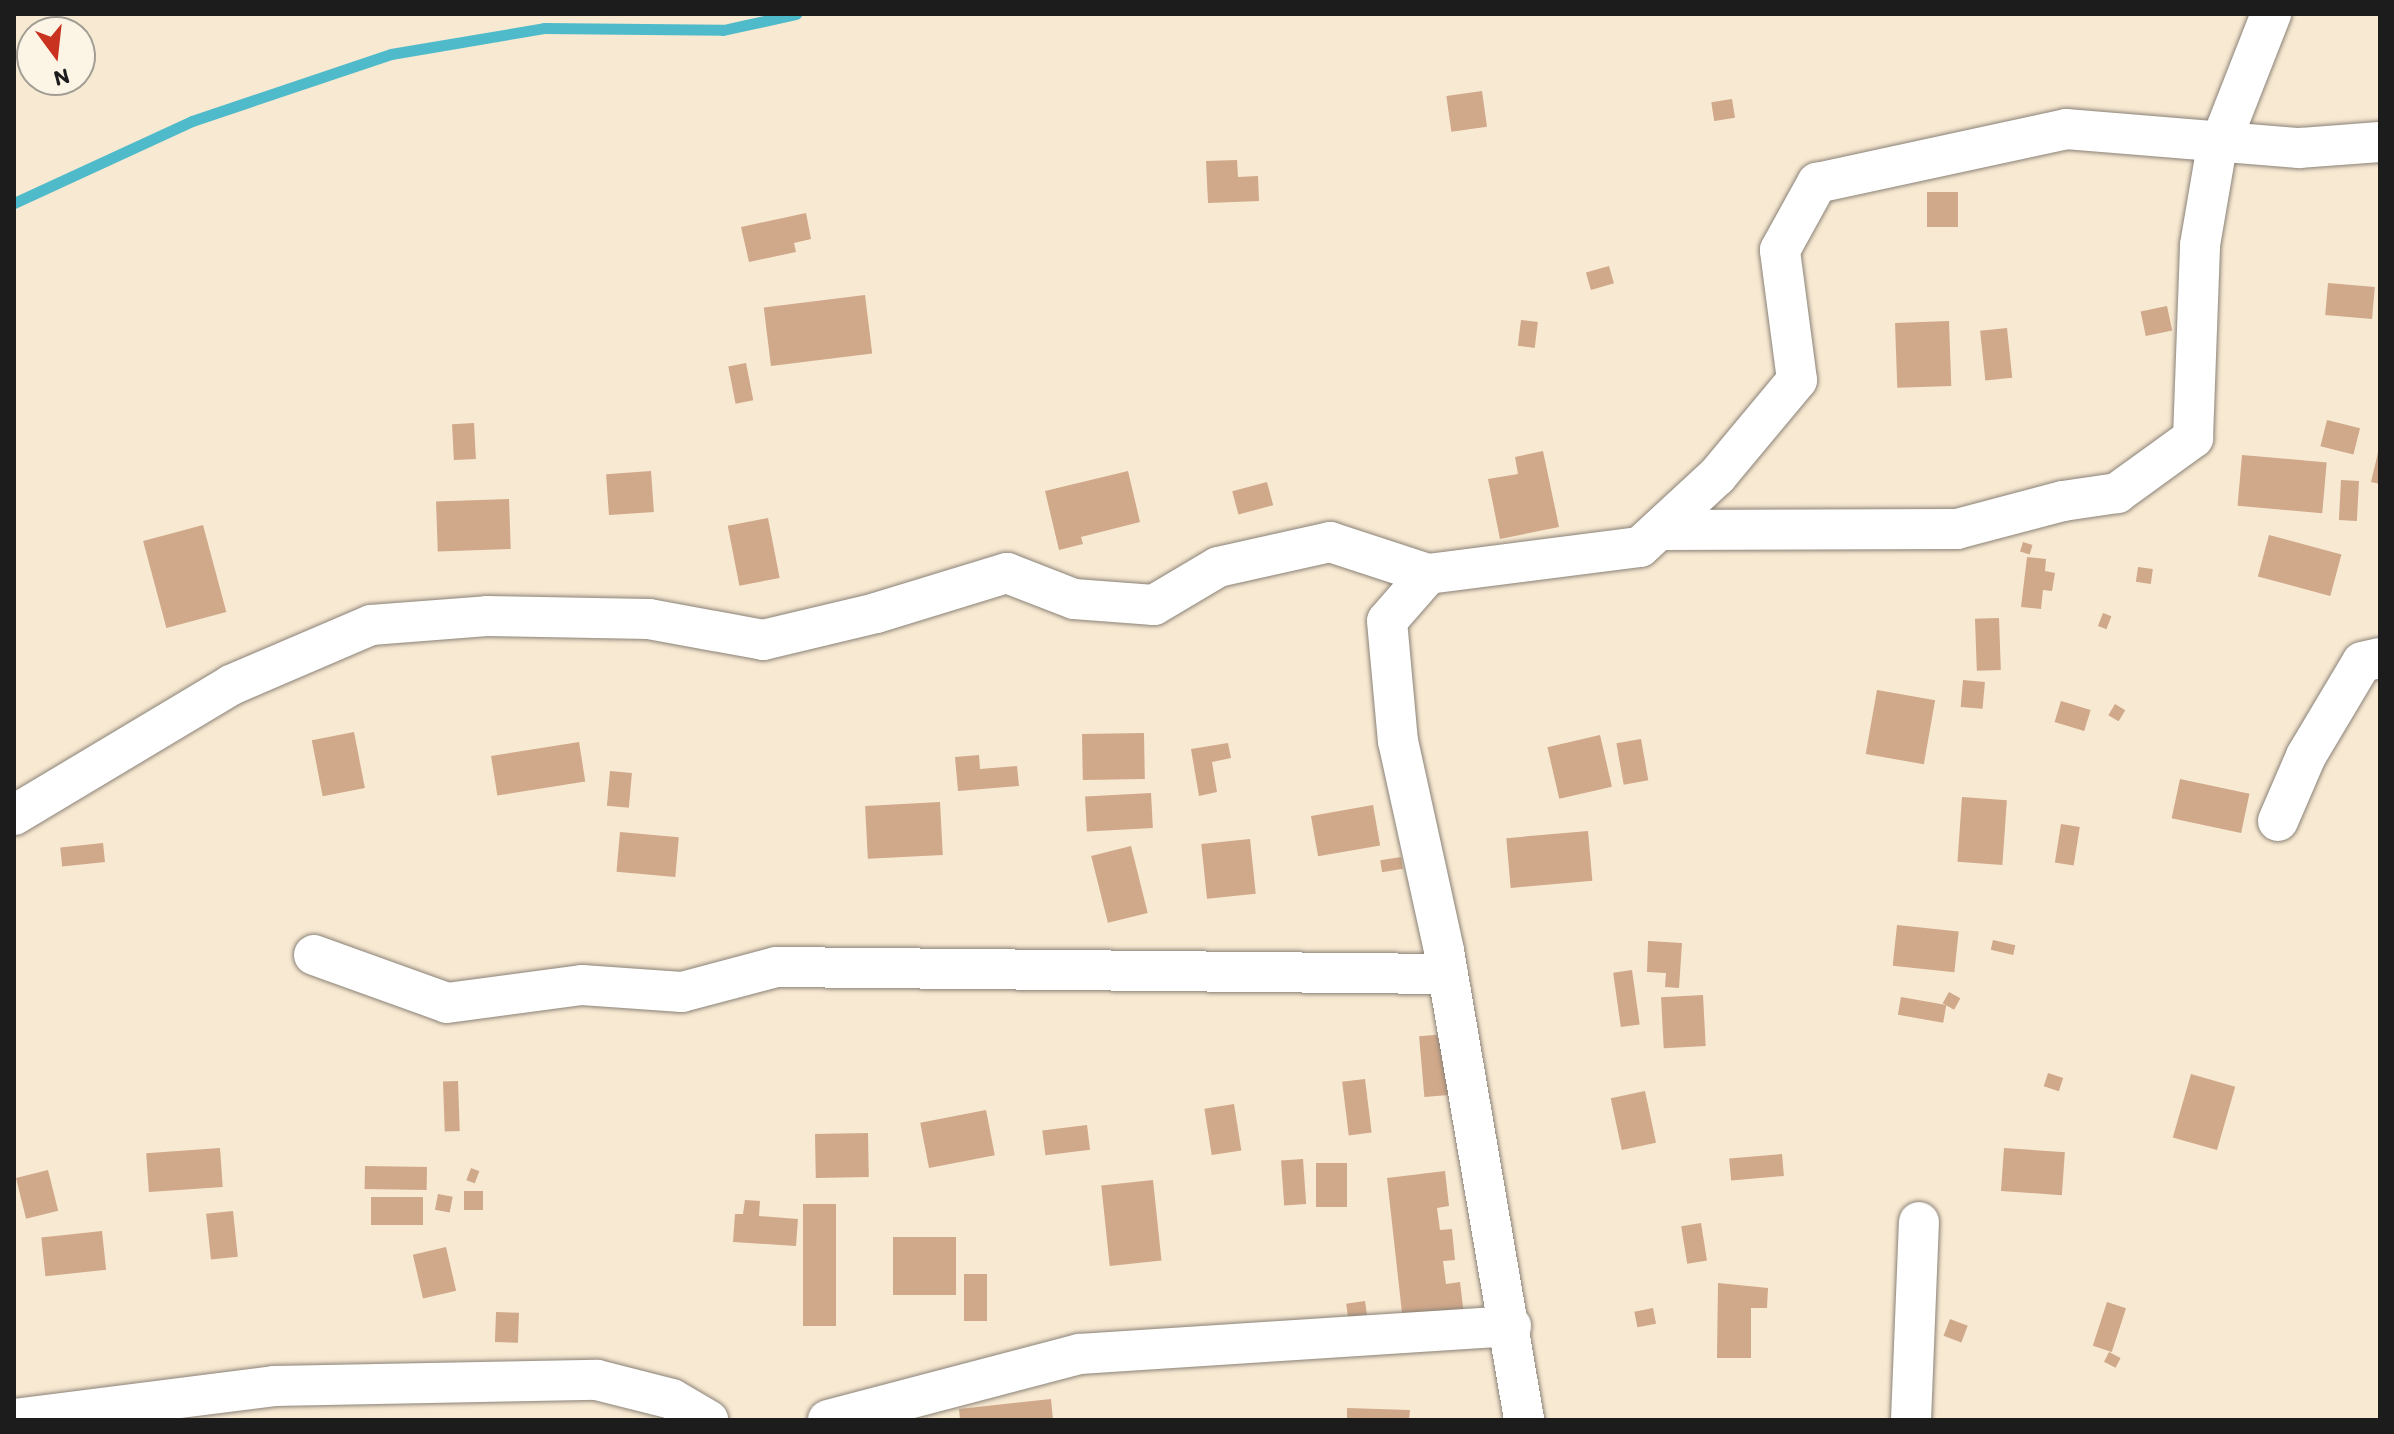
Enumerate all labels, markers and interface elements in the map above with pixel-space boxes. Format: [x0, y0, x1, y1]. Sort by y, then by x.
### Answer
north arrow [16, 16, 96, 96]
text: N [51, 63, 73, 93]

